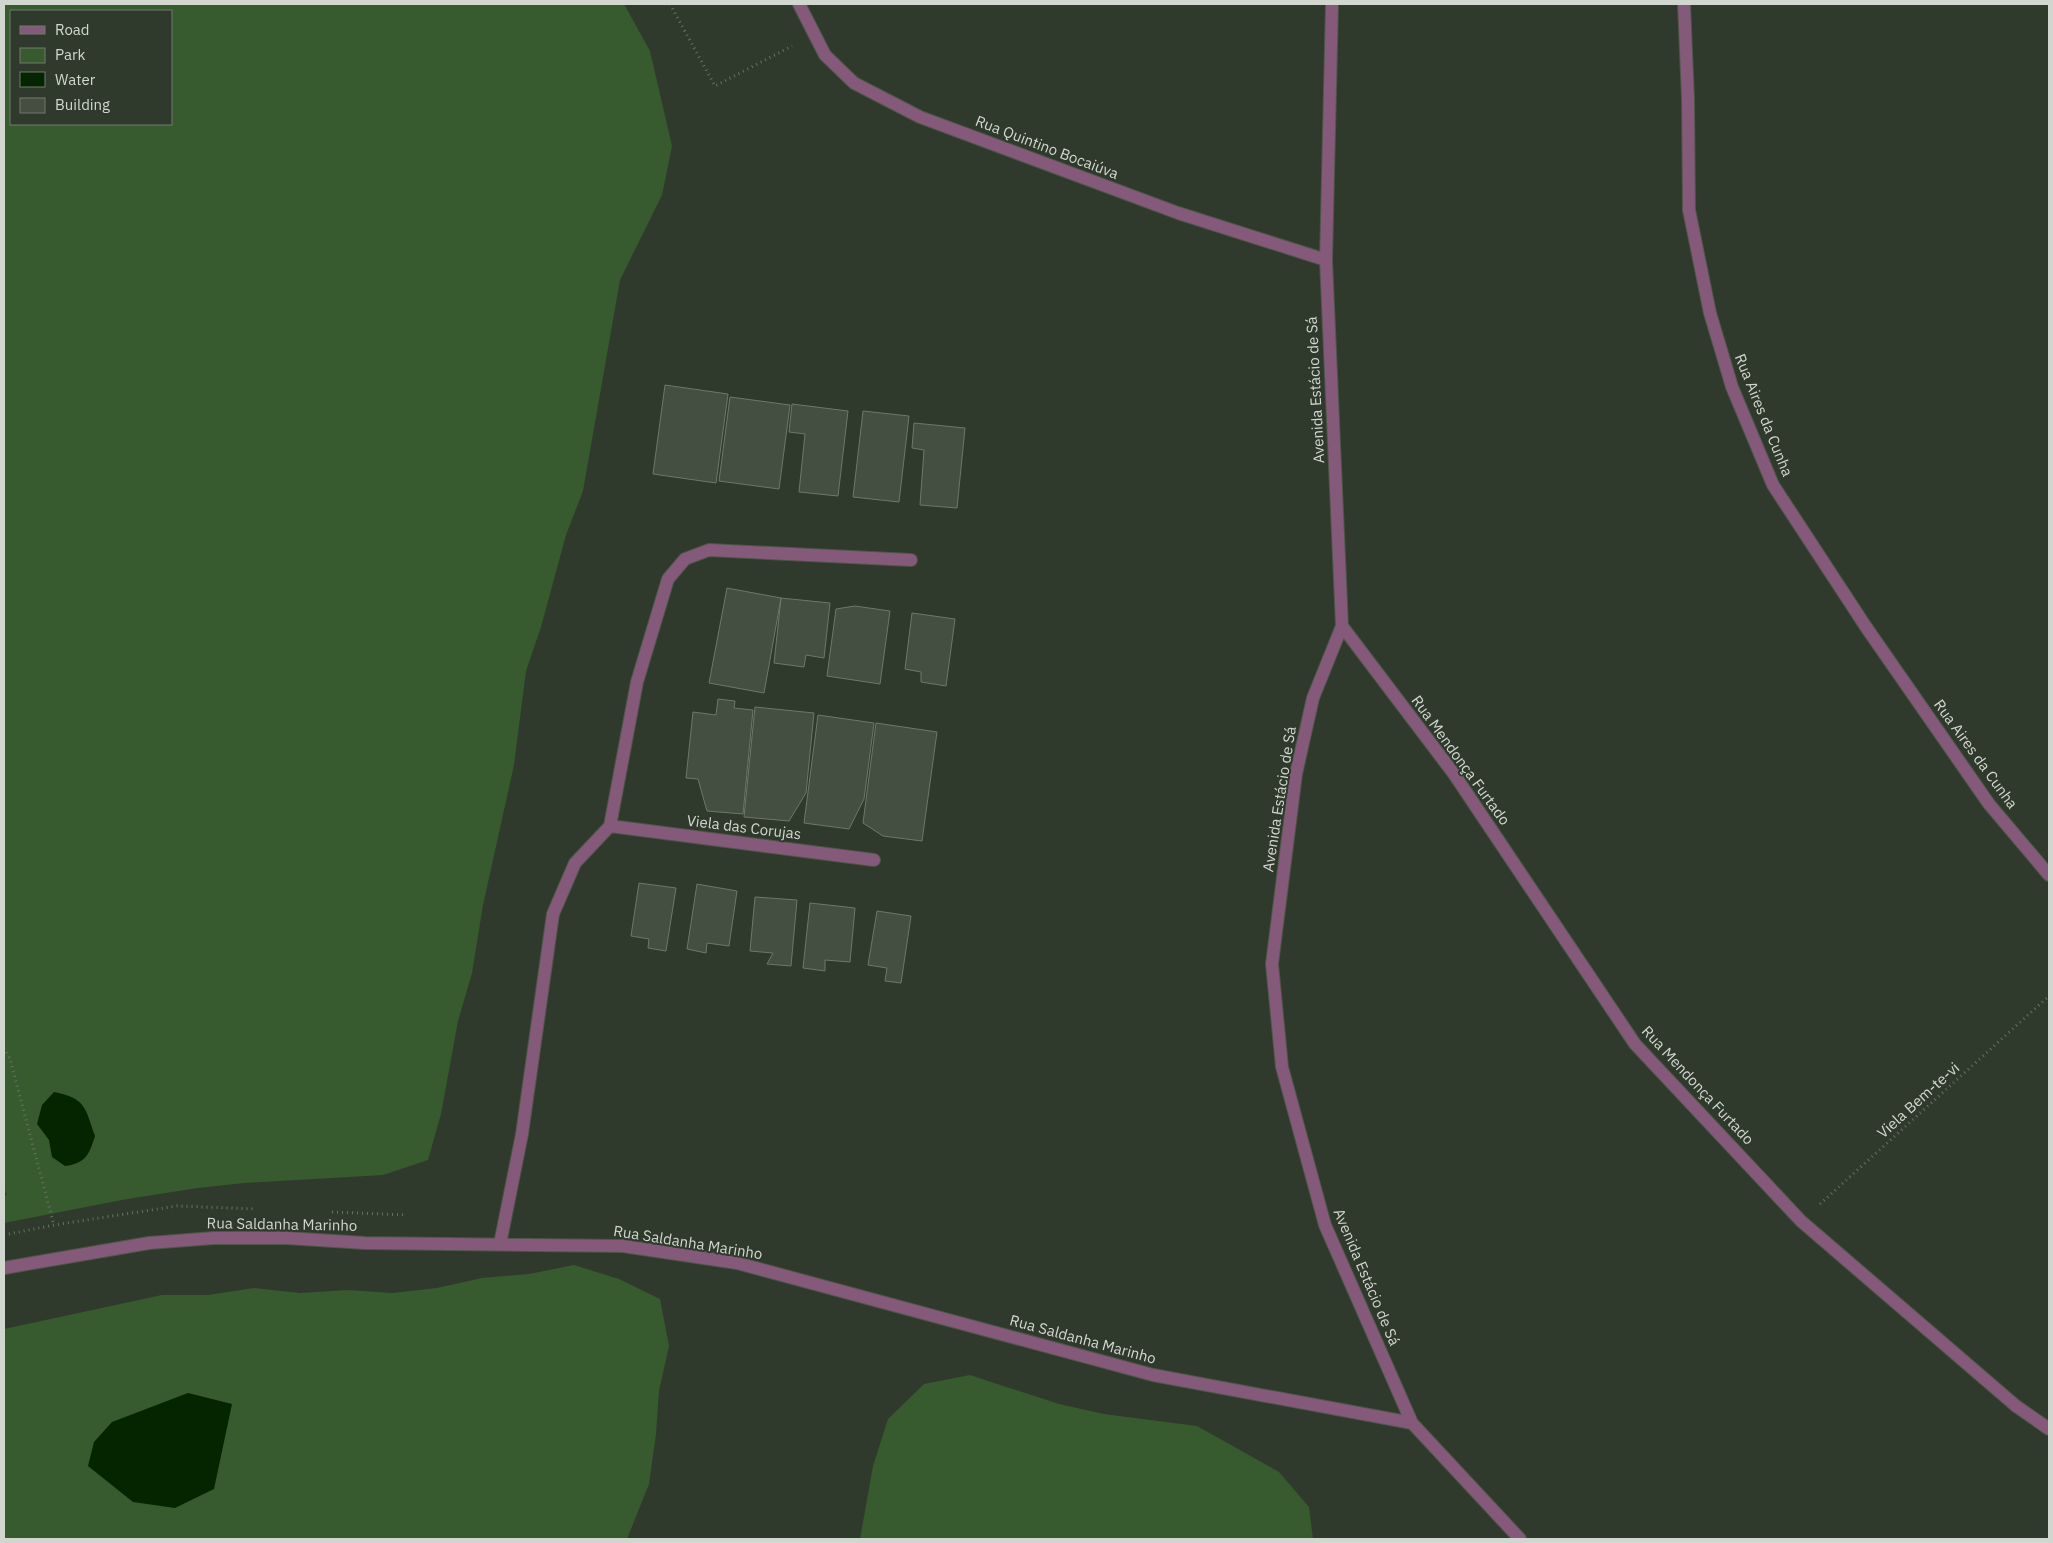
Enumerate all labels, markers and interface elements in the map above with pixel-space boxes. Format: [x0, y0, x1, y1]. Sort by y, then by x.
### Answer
legend [10, 10, 172, 125]
text: Road [55, 20, 90, 39]
text: Park [55, 45, 85, 64]
text: Water [55, 70, 96, 89]
text: Building [55, 95, 110, 114]
street label: Rua Quintino Bocaiúva [973, 111, 1121, 183]
street label: Avenida Estácio de Sá [1302, 316, 1328, 464]
street label: Rua Aires da Cunha [1731, 351, 1797, 479]
street label: Rua Mendonça Furtado [1408, 691, 1514, 829]
street label: Rua Aires da Cunha [1930, 696, 2022, 812]
street label: Avenida Estácio de Sá [1258, 725, 1300, 873]
street label: Viela das Corujas [686, 811, 802, 843]
street label: Rua Mendonça Furtado [1638, 1022, 1758, 1148]
street label: Viela Bem-te-vi [1873, 1058, 1963, 1142]
street label: Avenida Estácio de Sá [1330, 1206, 1404, 1348]
street label: Rua Saldanha Marinho [207, 1213, 357, 1235]
street label: Rua Saldanha Marinho [612, 1221, 764, 1263]
street label: Rua Saldanha Marinho [1008, 1310, 1158, 1368]

